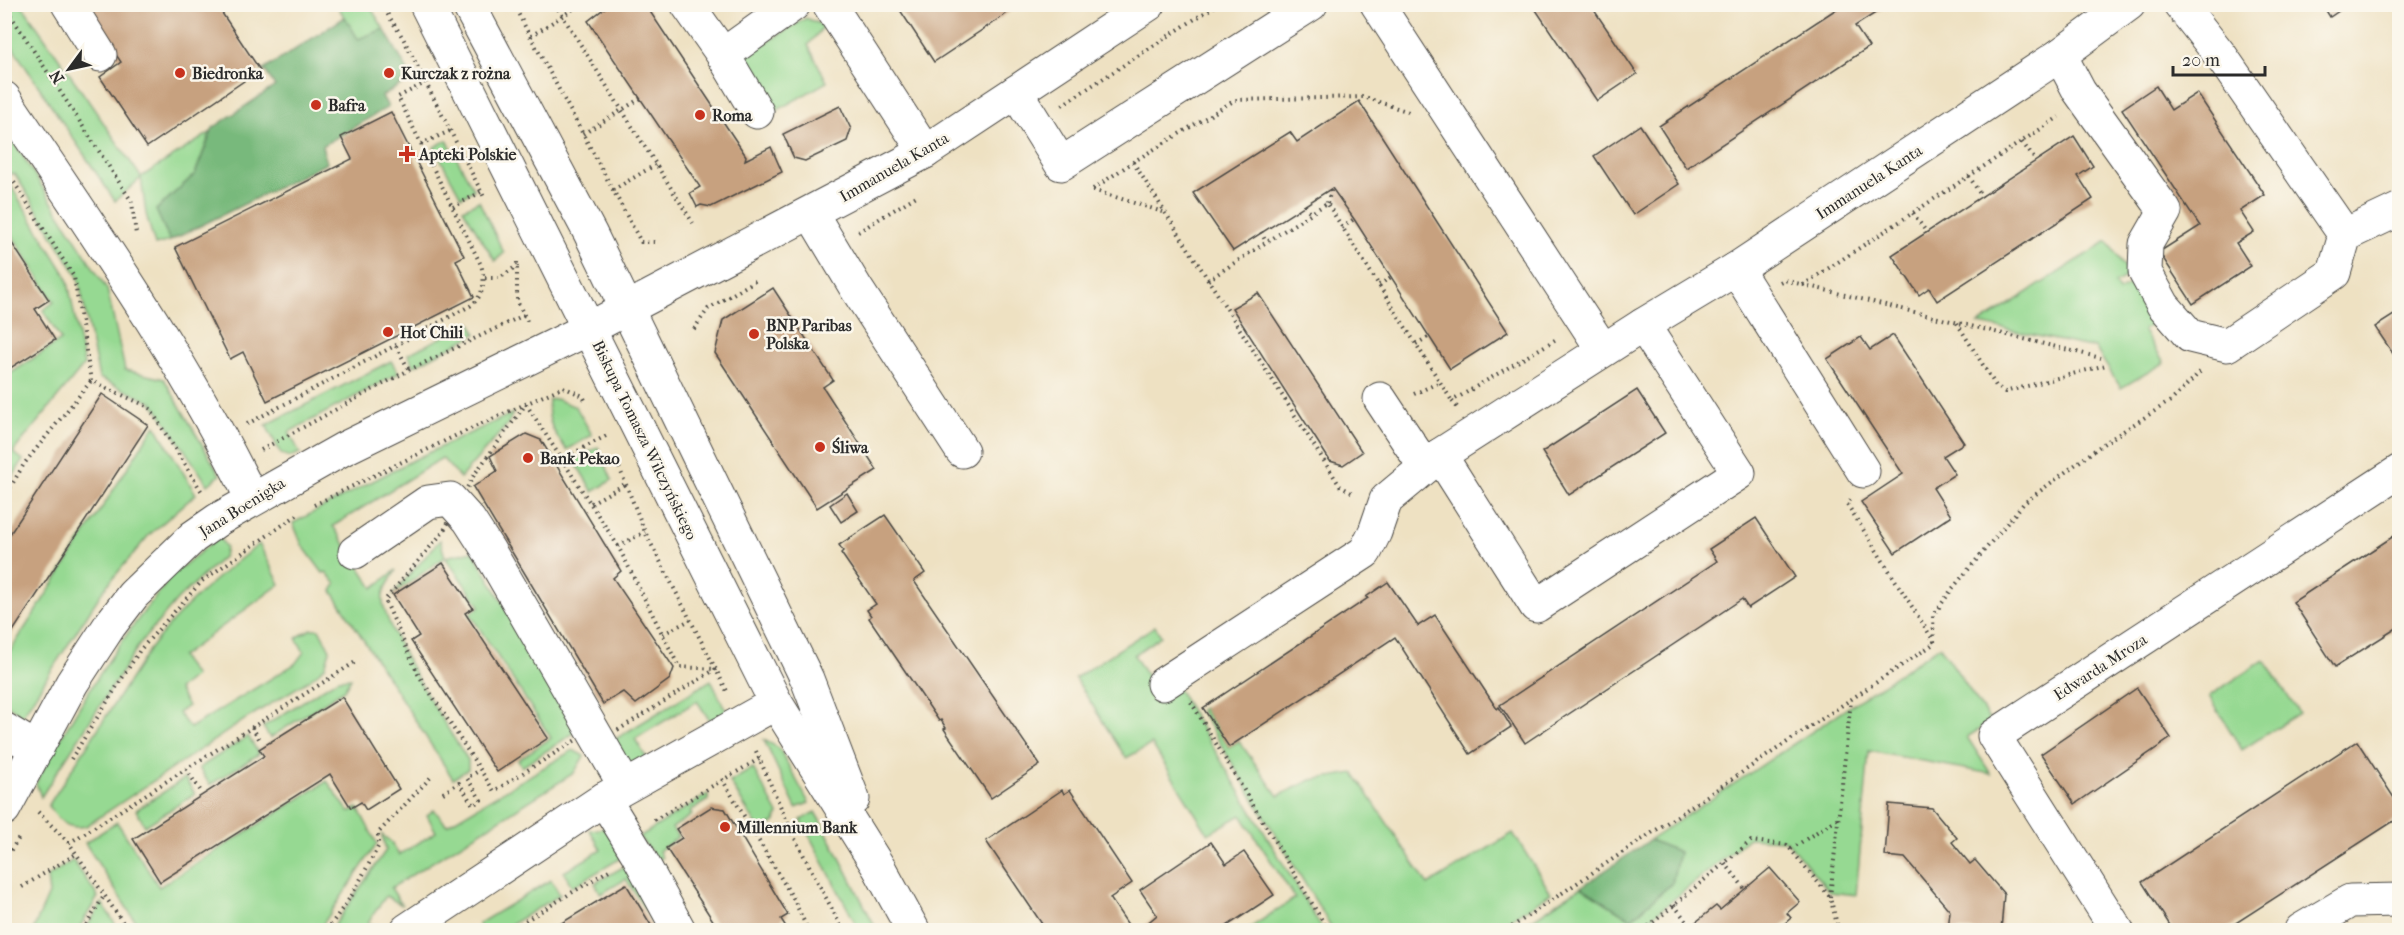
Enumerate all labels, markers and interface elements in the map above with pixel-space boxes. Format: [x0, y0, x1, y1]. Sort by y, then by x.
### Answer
north arrow [39, 39, 99, 99]
scale bar [2173, 39, 2264, 77]
text: 20 m [2182, 50, 2220, 71]
place label: Biedronka [192, 64, 264, 83]
place label: Kurczak z rożna [401, 64, 511, 83]
text: N [45, 66, 68, 87]
marker: Biedronka [173, 66, 187, 80]
marker: Kurczak z rożna [382, 66, 396, 80]
place label: Bafra [328, 96, 366, 115]
marker: Bafra [309, 98, 323, 112]
place label: Roma [712, 106, 753, 125]
marker: Roma [693, 108, 707, 122]
street label: Immanuela Kanta [836, 128, 953, 206]
street label: Immanuela Kanta [1812, 140, 1926, 223]
place label: Apteki Polskie [418, 145, 516, 165]
marker: Apteki Polskie [400, 147, 414, 161]
place label: BNP Paribas Polska [766, 316, 852, 353]
place label: Hot Chili [400, 323, 464, 342]
marker: Hot Chili [381, 325, 395, 339]
marker: BNP Paribas Polska [747, 327, 761, 341]
street label: Biskupa Tomasza Wilczyńskiego [588, 337, 702, 543]
place label: Śliwa [832, 437, 869, 457]
marker: Śliwa [813, 440, 827, 454]
place label: Bank Pekao [540, 449, 620, 468]
marker: Bank Pekao [521, 451, 535, 465]
street label: Jana Boenigka [194, 473, 289, 542]
street label: Edwarda Mroza [2050, 629, 2151, 704]
place label: Millennium Bank [736, 818, 858, 837]
marker: Millennium Bank [718, 820, 732, 834]

